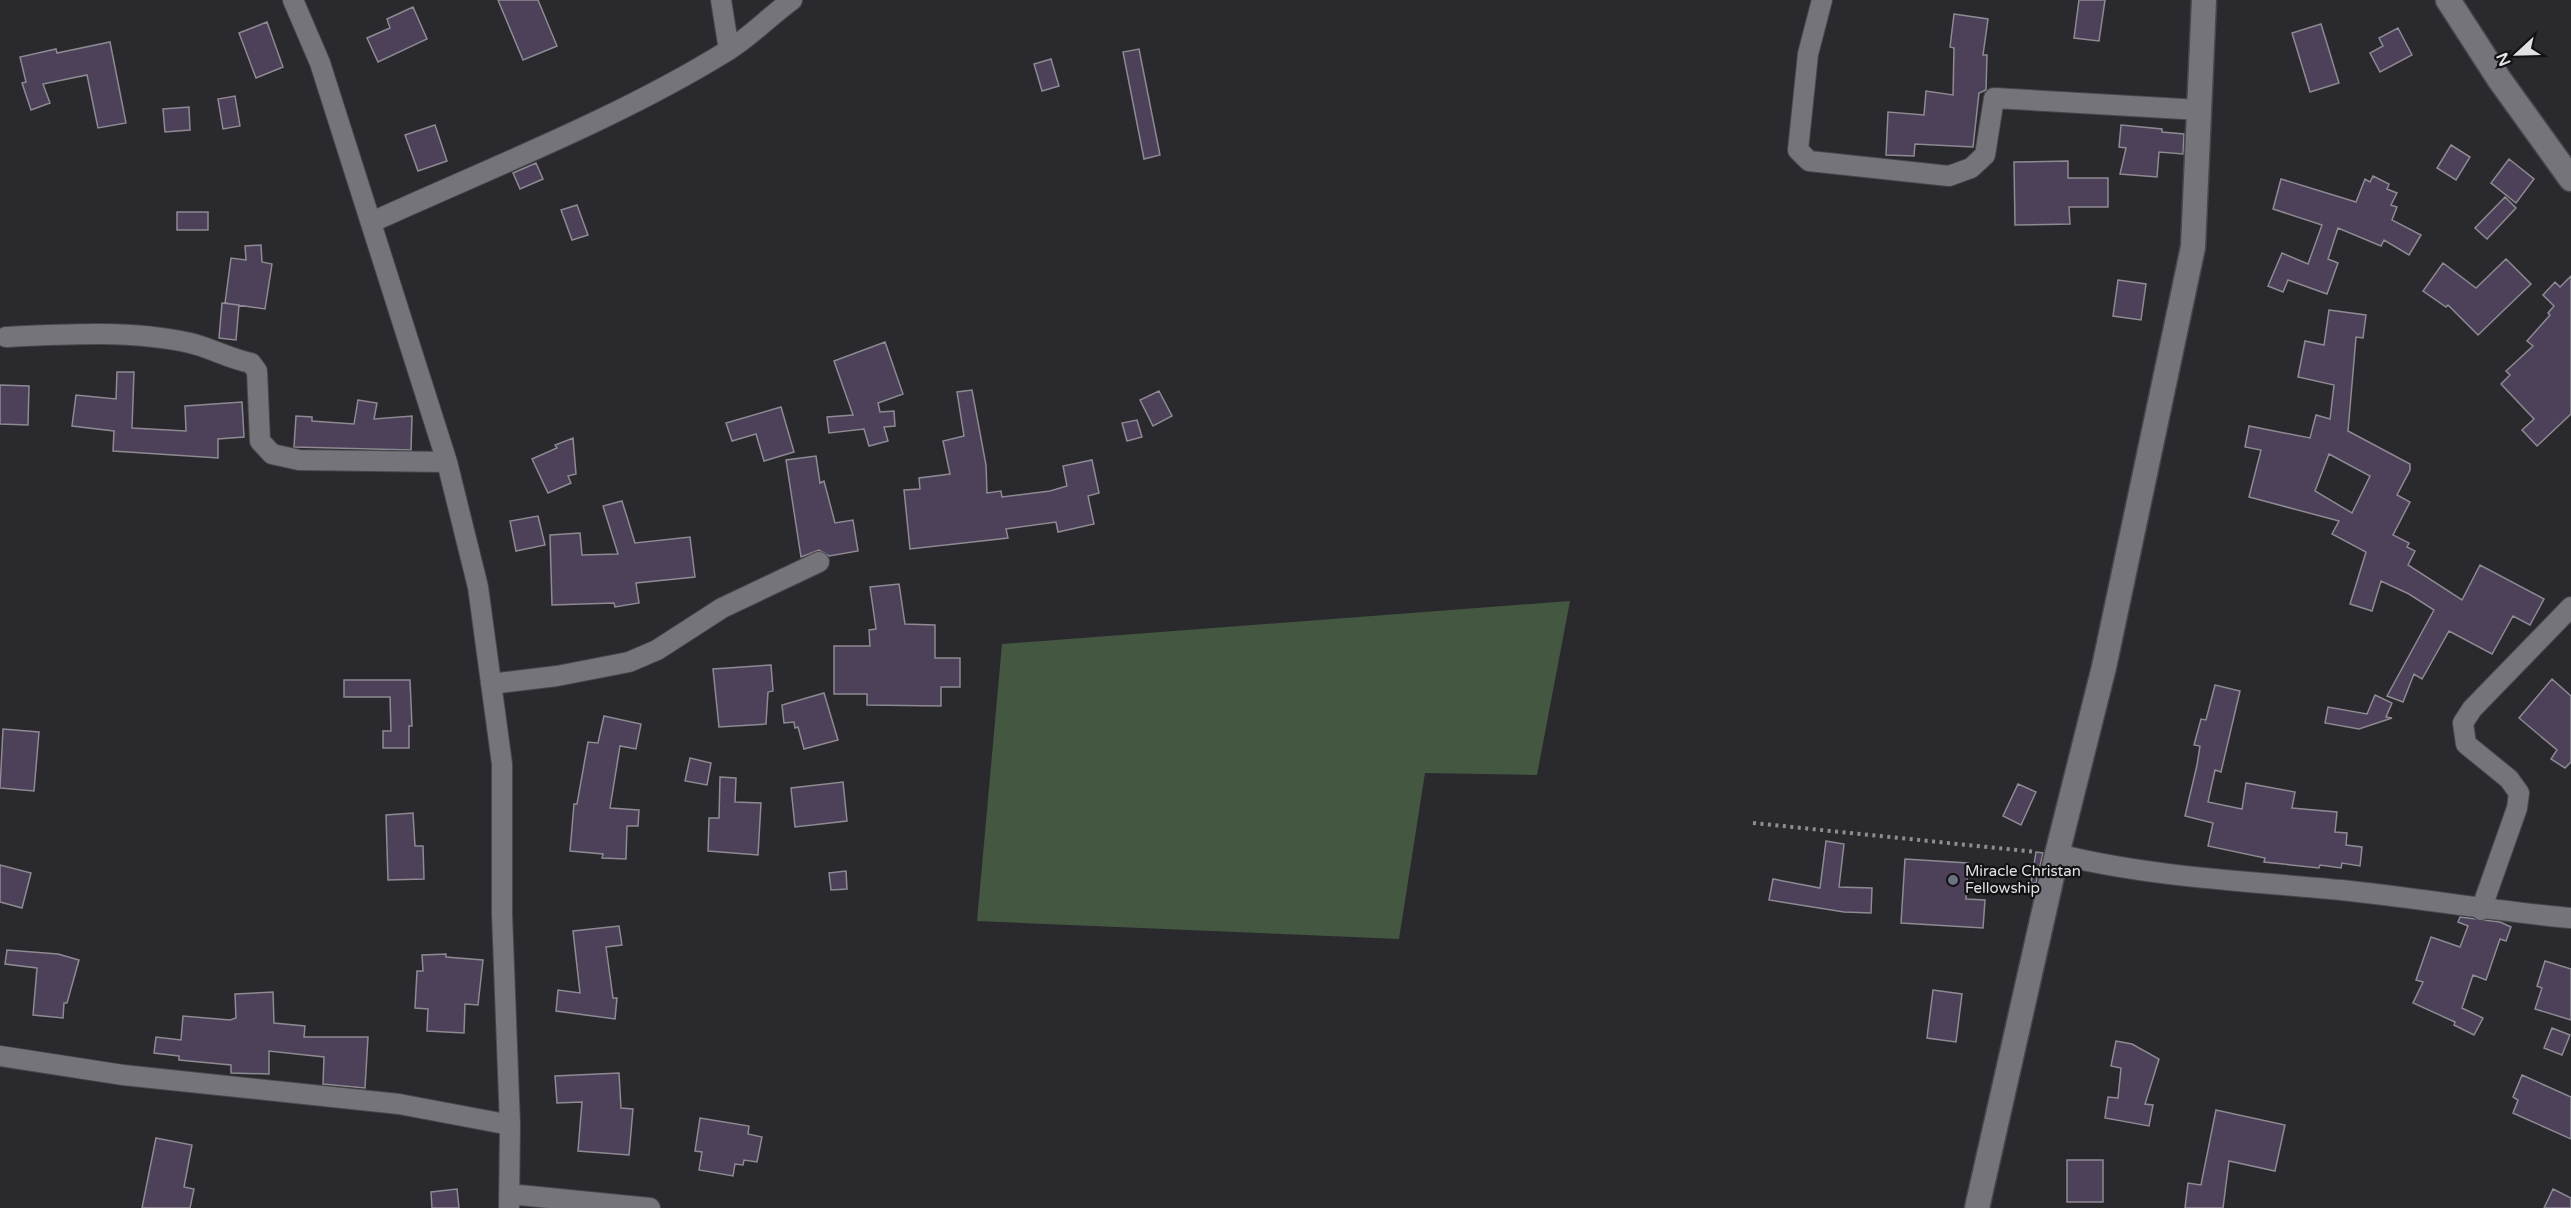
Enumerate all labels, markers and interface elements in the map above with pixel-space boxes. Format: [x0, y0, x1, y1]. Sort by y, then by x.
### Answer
north arrow [2487, 24, 2547, 84]
text: N [2492, 50, 2516, 69]
place label: Miracle Christan Fellowship [1965, 862, 2081, 897]
marker: Miracle Christan Fellowship [1946, 873, 1960, 887]

